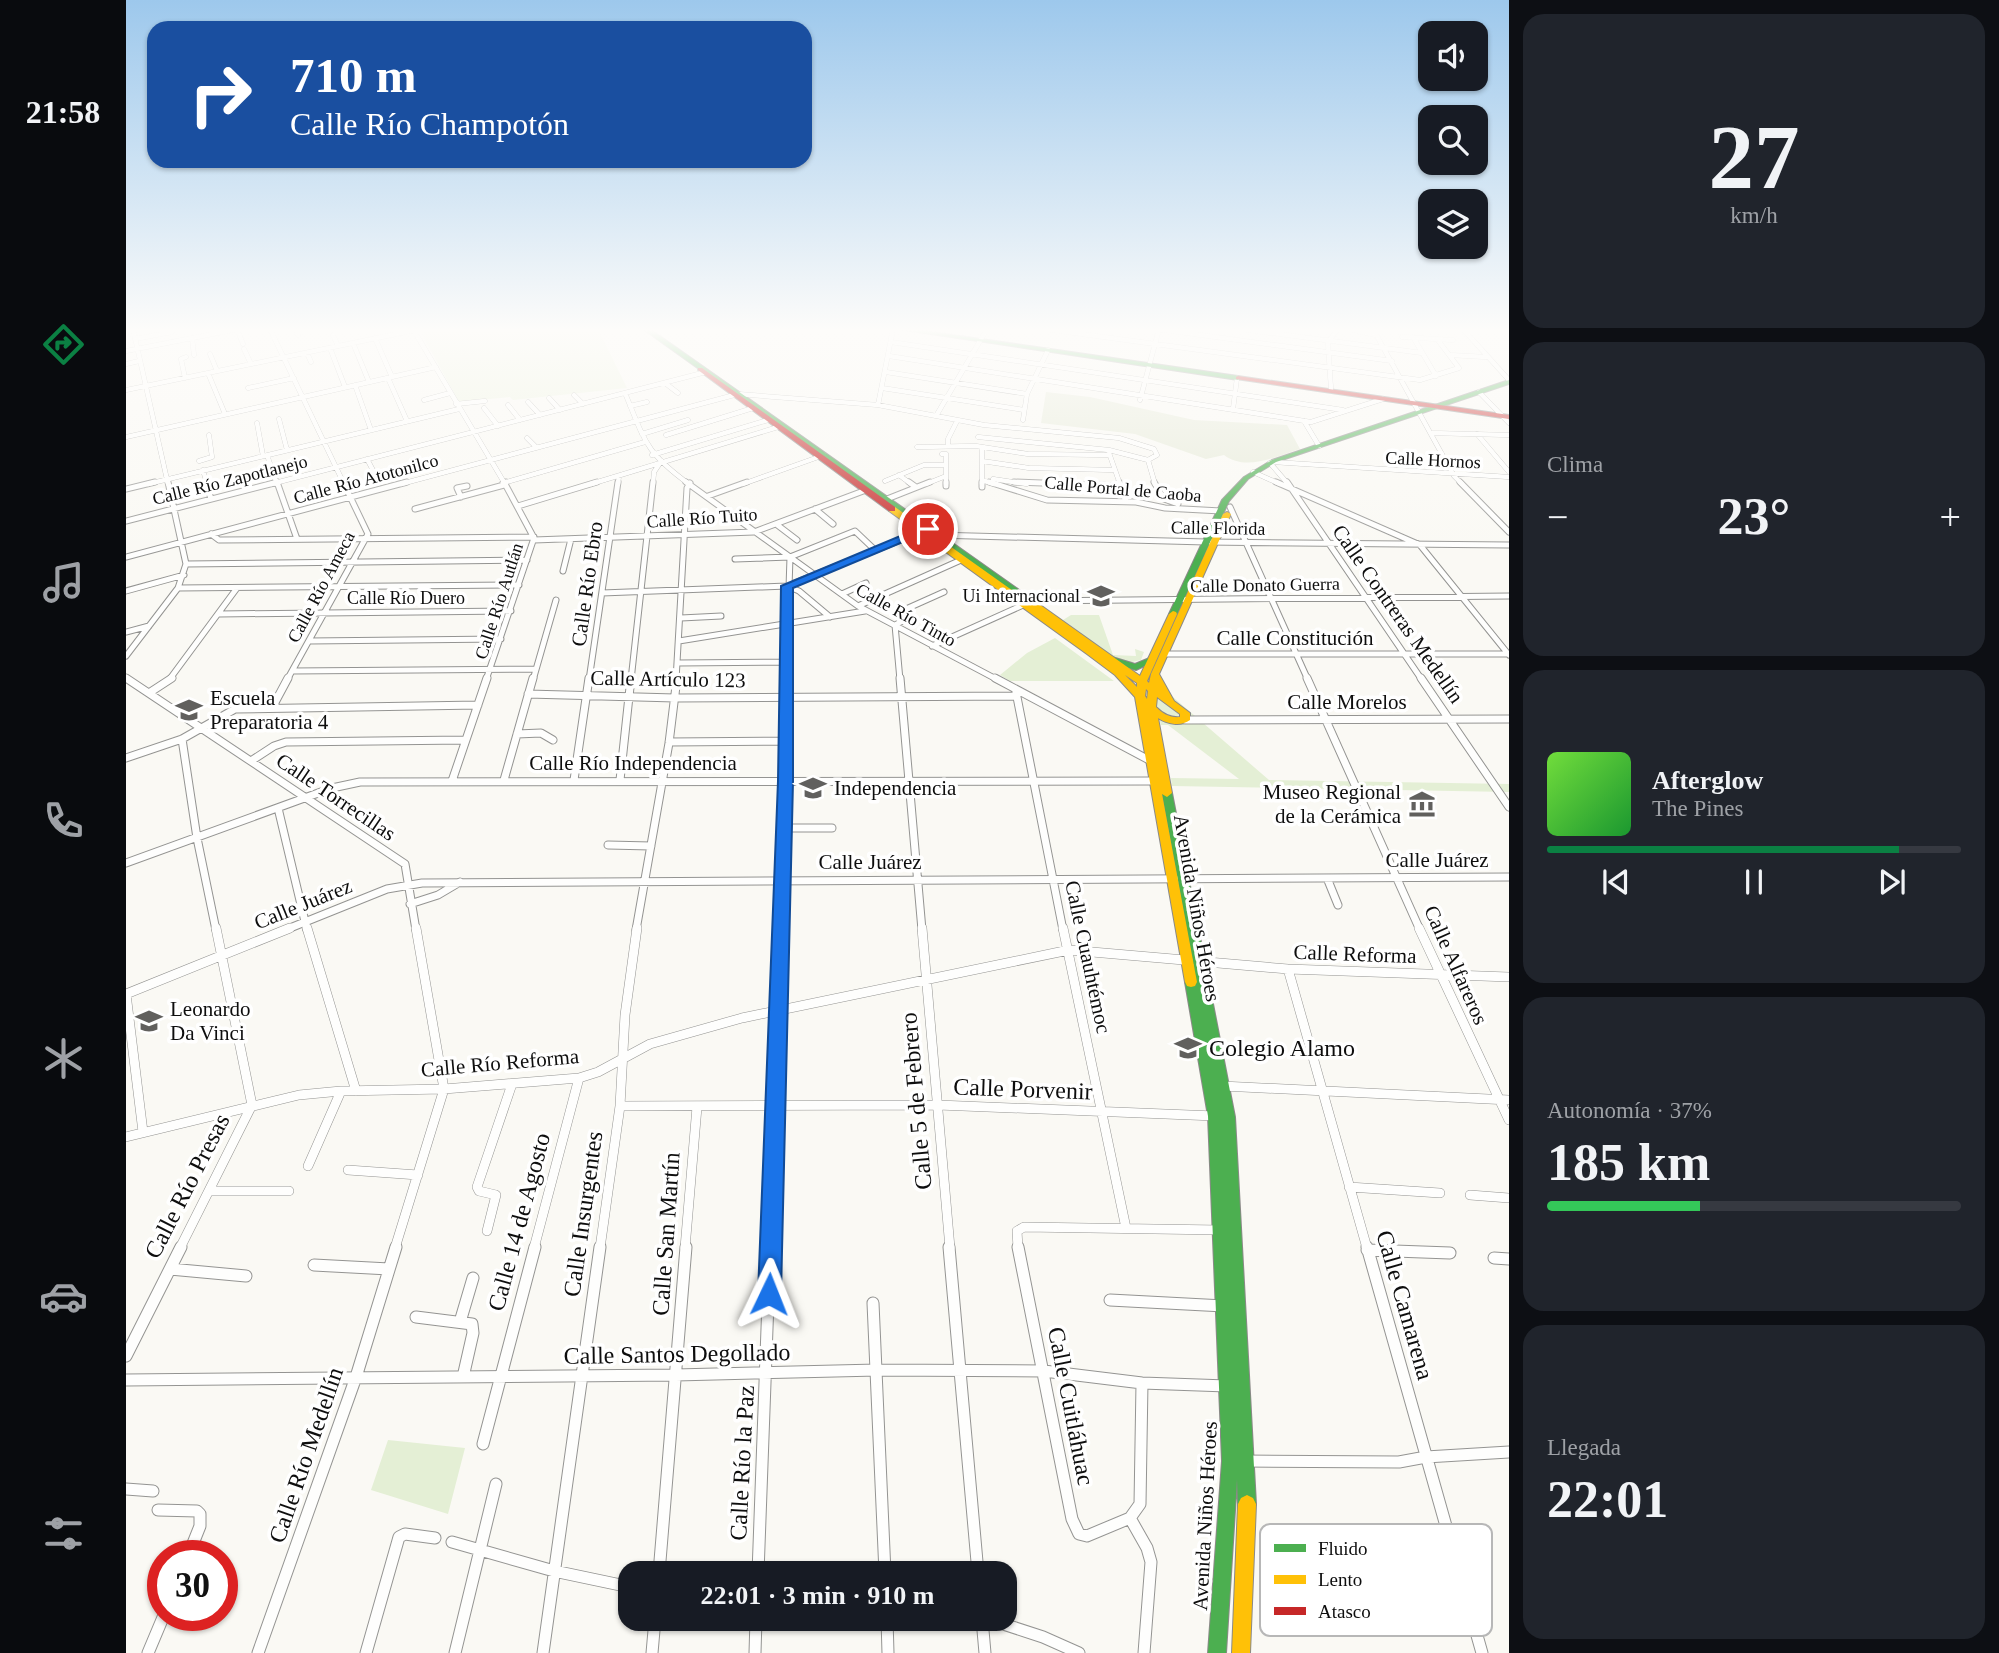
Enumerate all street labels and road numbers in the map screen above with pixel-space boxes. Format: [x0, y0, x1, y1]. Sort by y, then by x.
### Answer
street label: Calle Hornos [1385, 448, 1481, 472]
street label: Calle Río Atotonilco [291, 450, 441, 508]
street label: Calle Río Zapotlanejo [150, 451, 310, 509]
street label: Calle Portal de Caoba [1044, 472, 1202, 506]
street label: Calle Río Tuito [646, 504, 758, 532]
street label: Calle Florida [1171, 517, 1265, 539]
street label: Calle Río Ebro [566, 520, 608, 648]
street label: Calle Contreras Medellín [1327, 520, 1469, 708]
street label: Calle Río Ameca [283, 528, 359, 646]
street label: Calle Río Autlán [471, 540, 527, 662]
street label: Calle Donato Guerra [1190, 574, 1340, 596]
street label: Calle Río Tinto [853, 579, 959, 651]
street label: Calle Río Duero [347, 588, 465, 608]
street label: Calle Constitución [1217, 626, 1374, 650]
street label: Calle Artículo 123 [590, 666, 746, 692]
street label: Calle Morelos [1287, 690, 1407, 714]
street label: Calle Torrecillas [272, 748, 400, 846]
street label: Calle Río Independencia [529, 751, 737, 775]
street label: Avenida Niños Héroes [1169, 812, 1225, 1004]
street label: Calle Juárez [1385, 848, 1489, 872]
street label: Calle Juárez [818, 850, 922, 874]
street label: Calle Juárez [251, 874, 355, 934]
street label: Calle Cuauhtémoc [1060, 878, 1116, 1036]
street label: Calle Alfareros [1419, 902, 1493, 1028]
street label: Calle Reforma [1293, 940, 1418, 968]
street label: Calle 5 de Febrero [895, 1011, 937, 1191]
street label: Calle Río Reforma [420, 1044, 581, 1082]
street label: Calle Porvenir [953, 1074, 1093, 1104]
street label: Calle Río Presas [139, 1109, 235, 1263]
street label: Calle 14 de Agosto [483, 1130, 555, 1314]
street label: Calle Insurgentes [559, 1130, 607, 1298]
street label: Calle San Martín [647, 1151, 685, 1317]
street label: Calle Camarena [1371, 1227, 1439, 1383]
street label: Calle Cuitláhuac [1043, 1325, 1099, 1487]
street label: Calle Santos Degollado [563, 1339, 791, 1369]
street label: Calle Río Medellín [264, 1364, 348, 1546]
street label: Calle Río la Paz [725, 1385, 759, 1541]
street label: Avenida Niños Héroes [1188, 1421, 1222, 1611]

